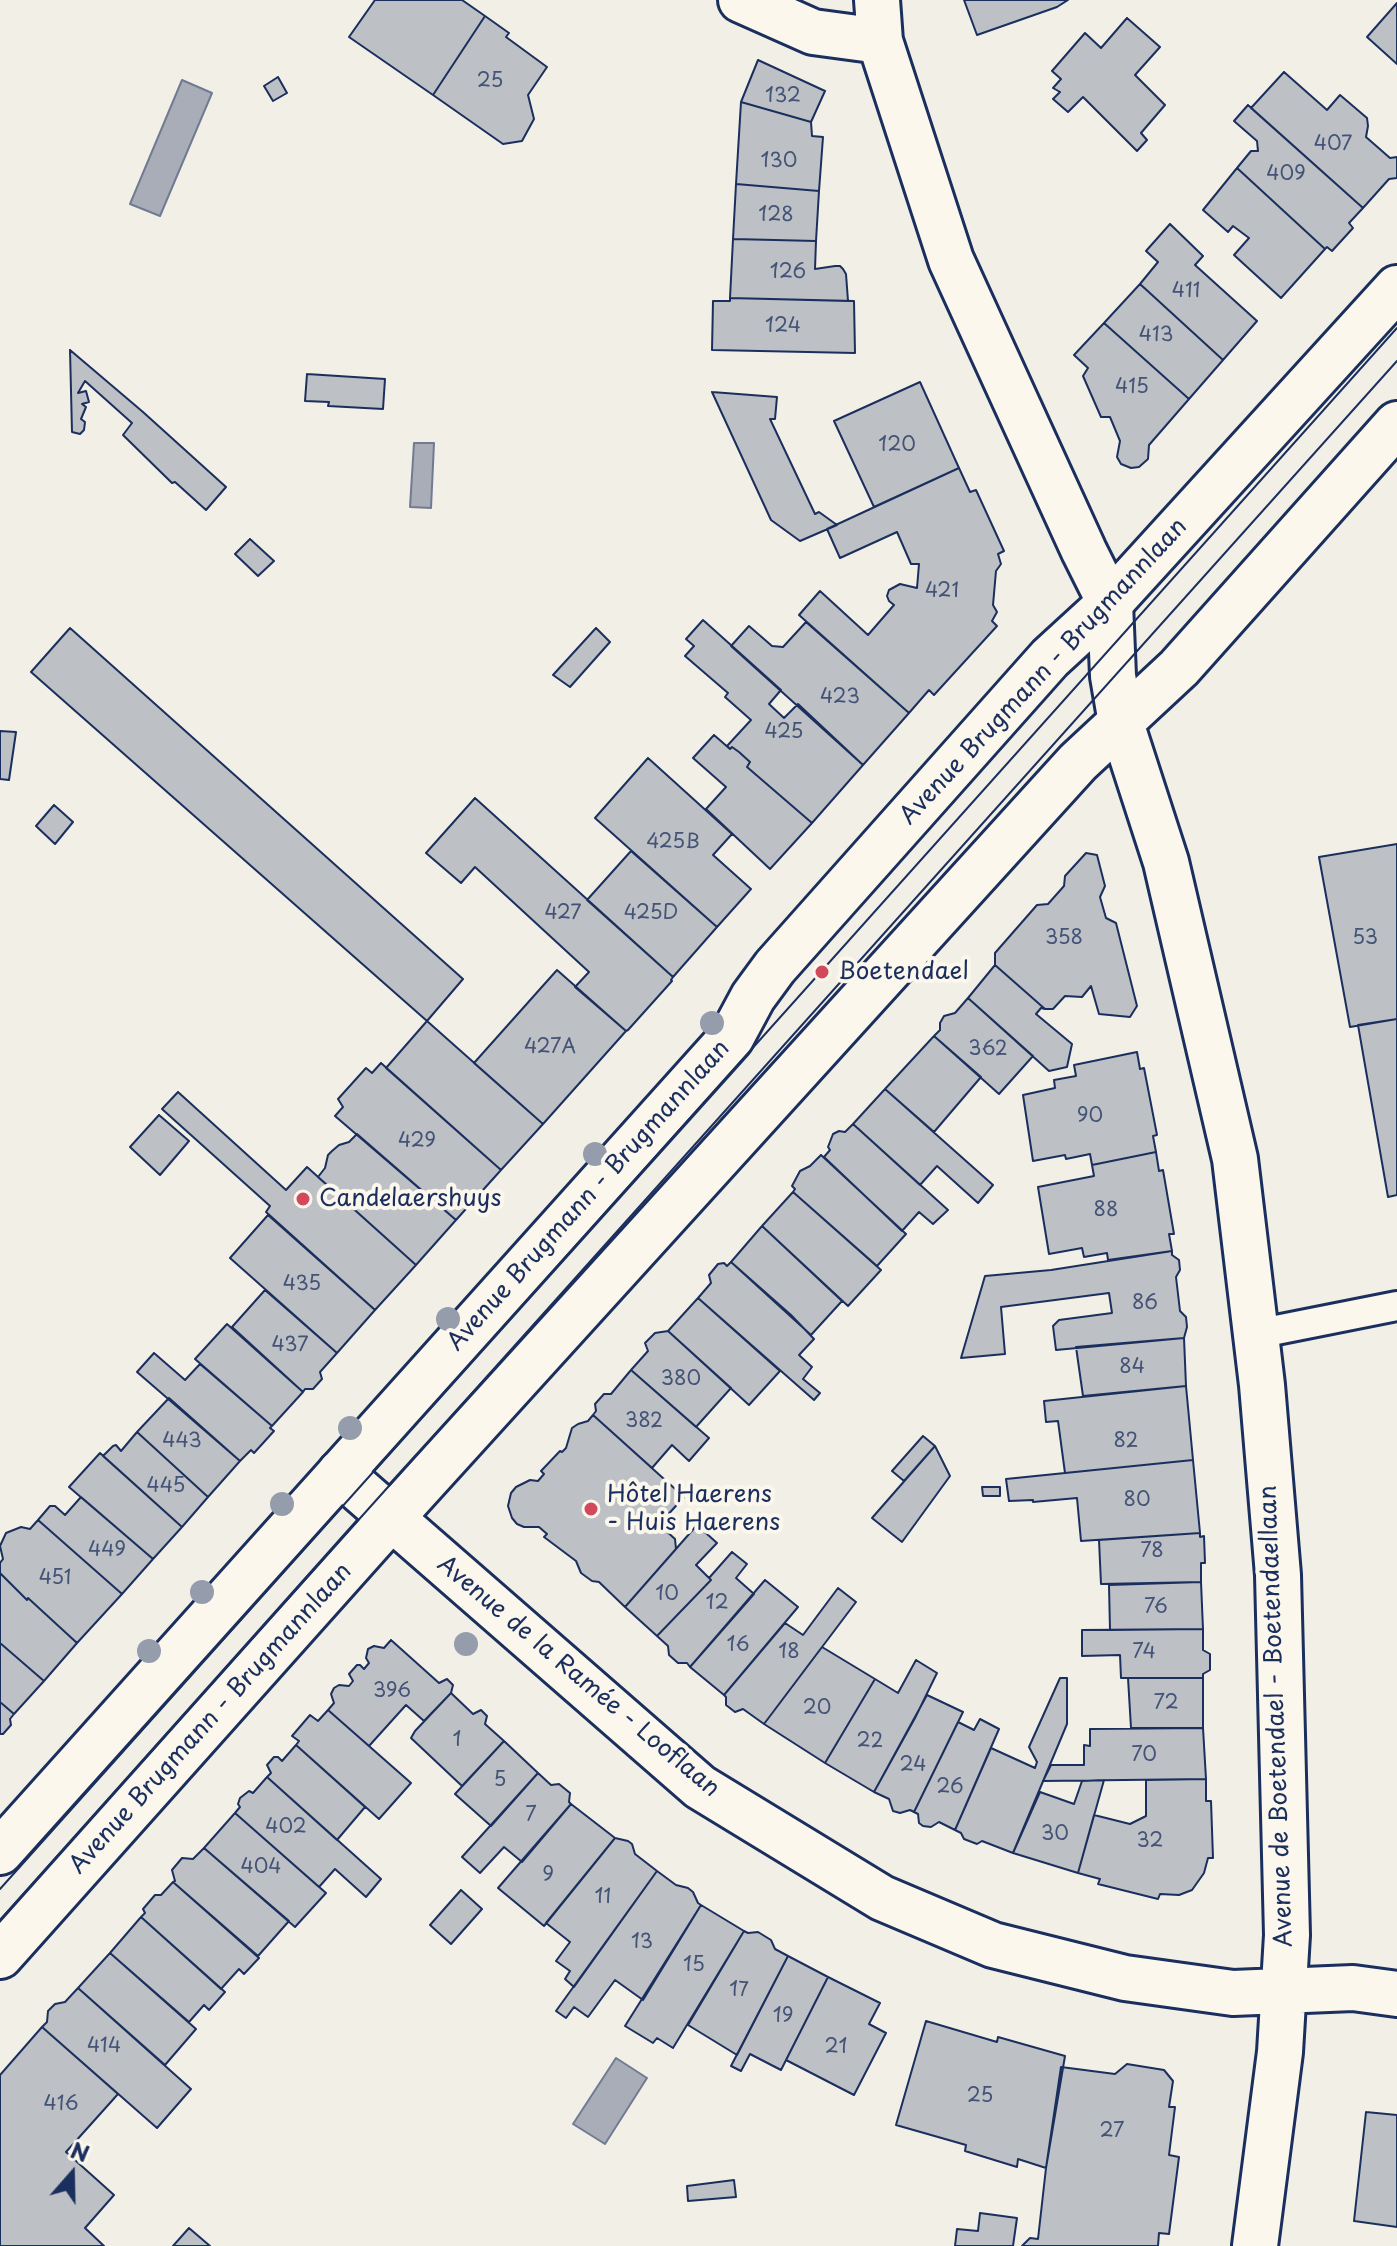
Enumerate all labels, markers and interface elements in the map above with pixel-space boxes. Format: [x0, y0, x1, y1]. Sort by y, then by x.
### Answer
house number: 25 [477, 69, 503, 93]
house number: 132 [765, 84, 801, 108]
house number: 407 [1314, 132, 1352, 156]
house number: 130 [761, 149, 797, 173]
house number: 409 [1266, 162, 1306, 186]
house number: 128 [758, 203, 794, 227]
house number: 126 [770, 260, 806, 284]
house number: 411 [1172, 279, 1200, 303]
house number: 124 [765, 314, 801, 338]
house number: 413 [1139, 323, 1173, 347]
house number: 415 [1115, 375, 1149, 399]
house number: 120 [878, 433, 916, 457]
street label: Avenue Brugmann - Brugmannlaan [894, 513, 1194, 831]
house number: 421 [925, 579, 959, 603]
house number: 423 [820, 685, 860, 709]
house number: 425 [765, 720, 803, 744]
house number: 425B [646, 830, 700, 854]
house number: 427 [544, 901, 582, 925]
house number: 425D [624, 901, 678, 925]
house number: 358 [1045, 926, 1083, 950]
house number: 53 [1352, 926, 1378, 950]
place label: Boetendael [838, 958, 969, 986]
marker: Boetendael [813, 963, 831, 981]
street label: Avenue Brugmann - Brugmannlaan [442, 1035, 736, 1357]
house number: 427A [524, 1035, 576, 1059]
house number: 362 [968, 1037, 1008, 1061]
house number: 90 [1077, 1104, 1103, 1128]
house number: 429 [398, 1129, 436, 1153]
place label: Candelaershuys [319, 1185, 501, 1213]
marker: Candelaershuys [294, 1190, 312, 1208]
house number: 88 [1094, 1198, 1118, 1222]
house number: 435 [283, 1272, 321, 1296]
house number: 86 [1132, 1291, 1158, 1315]
house number: 437 [272, 1333, 308, 1357]
house number: 84 [1119, 1355, 1145, 1379]
house number: 380 [661, 1367, 701, 1391]
house number: 382 [625, 1409, 663, 1433]
house number: 443 [162, 1429, 202, 1453]
house number: 82 [1114, 1429, 1138, 1453]
house number: 445 [147, 1474, 185, 1498]
place label: Hôtel Haerens - Huis Haerens [607, 1481, 780, 1537]
street label: Avenue de Boetendael - Boetendaellaan [1255, 1484, 1299, 1948]
house number: 80 [1123, 1488, 1151, 1512]
marker: Hôtel Haerens - Huis Haerens [582, 1500, 600, 1518]
house number: 449 [88, 1538, 126, 1562]
house number: 78 [1140, 1539, 1164, 1563]
street label: Avenue de la Ramée - Looflaan [431, 1550, 725, 1804]
street label: Avenue Brugmann - Brugmannlaan [64, 1558, 358, 1880]
house number: 451 [39, 1566, 71, 1590]
house number: 10 [655, 1582, 679, 1606]
house number: 12 [705, 1591, 729, 1615]
house number: 76 [1144, 1595, 1168, 1619]
house number: 16 [727, 1633, 749, 1657]
house number: 18 [778, 1640, 800, 1664]
house number: 74 [1132, 1640, 1156, 1664]
house number: 396 [373, 1679, 411, 1703]
house number: 72 [1153, 1691, 1179, 1715]
house number: 20 [803, 1696, 831, 1720]
house number: 1 [453, 1728, 461, 1752]
house number: 22 [857, 1729, 883, 1753]
house number: 70 [1131, 1743, 1157, 1767]
house number: 24 [900, 1753, 926, 1777]
house number: 5 [494, 1768, 506, 1792]
house number: 26 [936, 1775, 964, 1799]
house number: 7 [525, 1803, 537, 1827]
house number: 402 [265, 1815, 307, 1839]
house number: 30 [1041, 1822, 1069, 1846]
house number: 32 [1137, 1829, 1163, 1853]
house number: 404 [240, 1855, 282, 1879]
house number: 9 [542, 1863, 554, 1887]
house number: 11 [595, 1885, 611, 1909]
house number: 13 [631, 1930, 653, 1954]
house number: 15 [683, 1953, 705, 1977]
house number: 17 [729, 1978, 749, 2002]
house number: 19 [773, 2004, 793, 2028]
house number: 414 [87, 2034, 121, 2058]
house number: 21 [824, 2035, 848, 2059]
house number: 25 [967, 2084, 993, 2108]
house number: 416 [43, 2092, 79, 2116]
house number: 27 [1100, 2119, 1124, 2143]
text: N [67, 2132, 94, 2169]
north arrow [32, 2134, 112, 2214]

